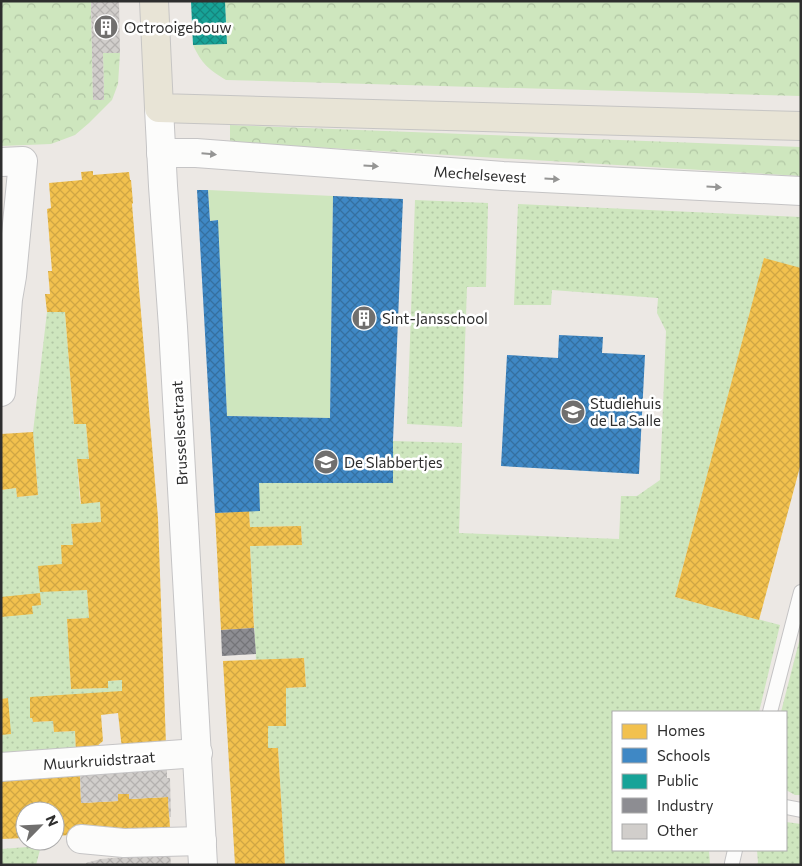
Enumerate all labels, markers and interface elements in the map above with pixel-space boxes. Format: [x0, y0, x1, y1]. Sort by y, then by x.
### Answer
building icon: Octrooigebouw [93, 14, 119, 40]
place label: Octrooigebouw [124, 18, 231, 36]
one-way arrow [202, 150, 218, 158]
one-way arrow [364, 162, 380, 170]
street label: Mechelsevest [433, 162, 527, 186]
one-way arrow [544, 175, 560, 183]
one-way arrow [706, 183, 722, 191]
building icon: Sint-Jansschool [351, 305, 377, 331]
place label: Sint-Jansschool [382, 309, 488, 327]
street label: Brusselsestraat [167, 380, 191, 486]
place label: Studiehuis de La Salle [590, 394, 661, 429]
school or university icon: Studiehuis de La Salle [560, 399, 586, 425]
school or university icon: De Slabbertjes [313, 449, 339, 475]
place label: De Slabbertjes [344, 453, 443, 471]
legend [612, 711, 787, 851]
text: Homes [657, 721, 705, 739]
text: Schools [657, 746, 711, 764]
street label: Muurkruidstraat [42, 747, 156, 773]
text: Public [657, 771, 699, 789]
text: Industry [657, 796, 714, 814]
north arrow [15, 801, 65, 851]
text: N [42, 812, 62, 829]
text: Other [657, 821, 698, 839]

